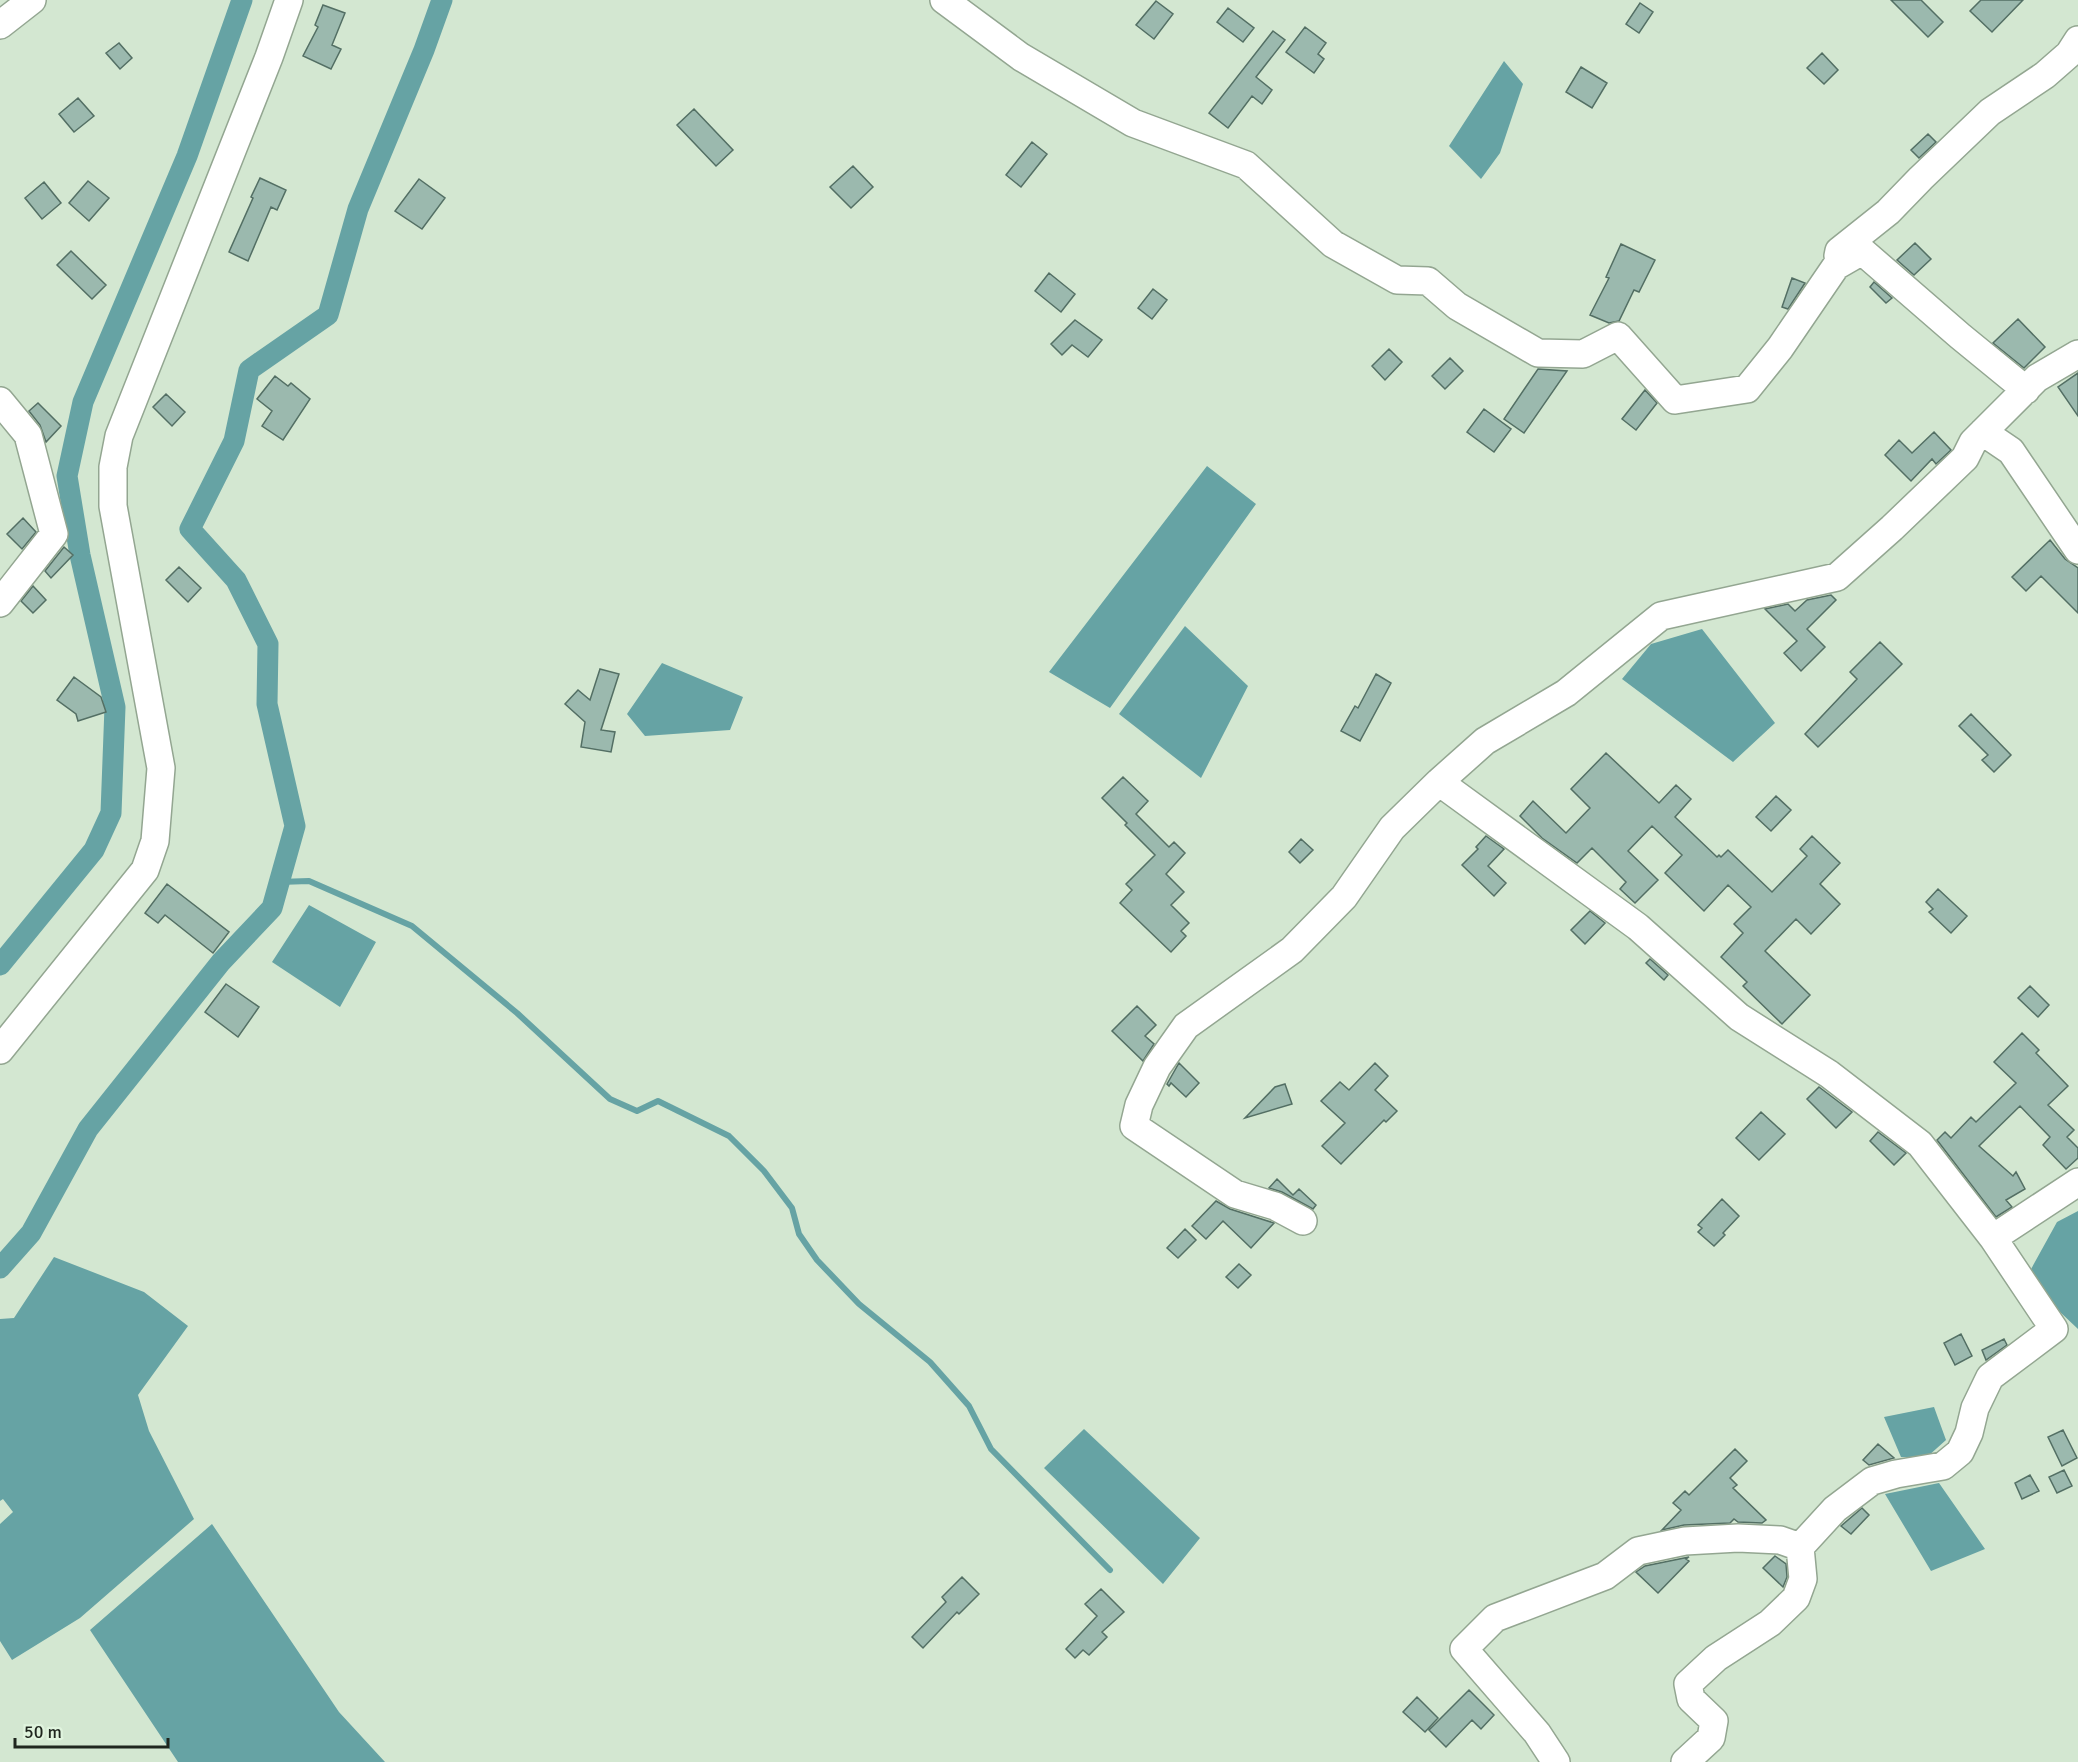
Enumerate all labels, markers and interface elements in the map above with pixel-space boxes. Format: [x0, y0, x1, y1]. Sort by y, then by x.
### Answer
scale bar [15, 1711, 168, 1749]
text: 50 m [24, 1721, 62, 1743]

